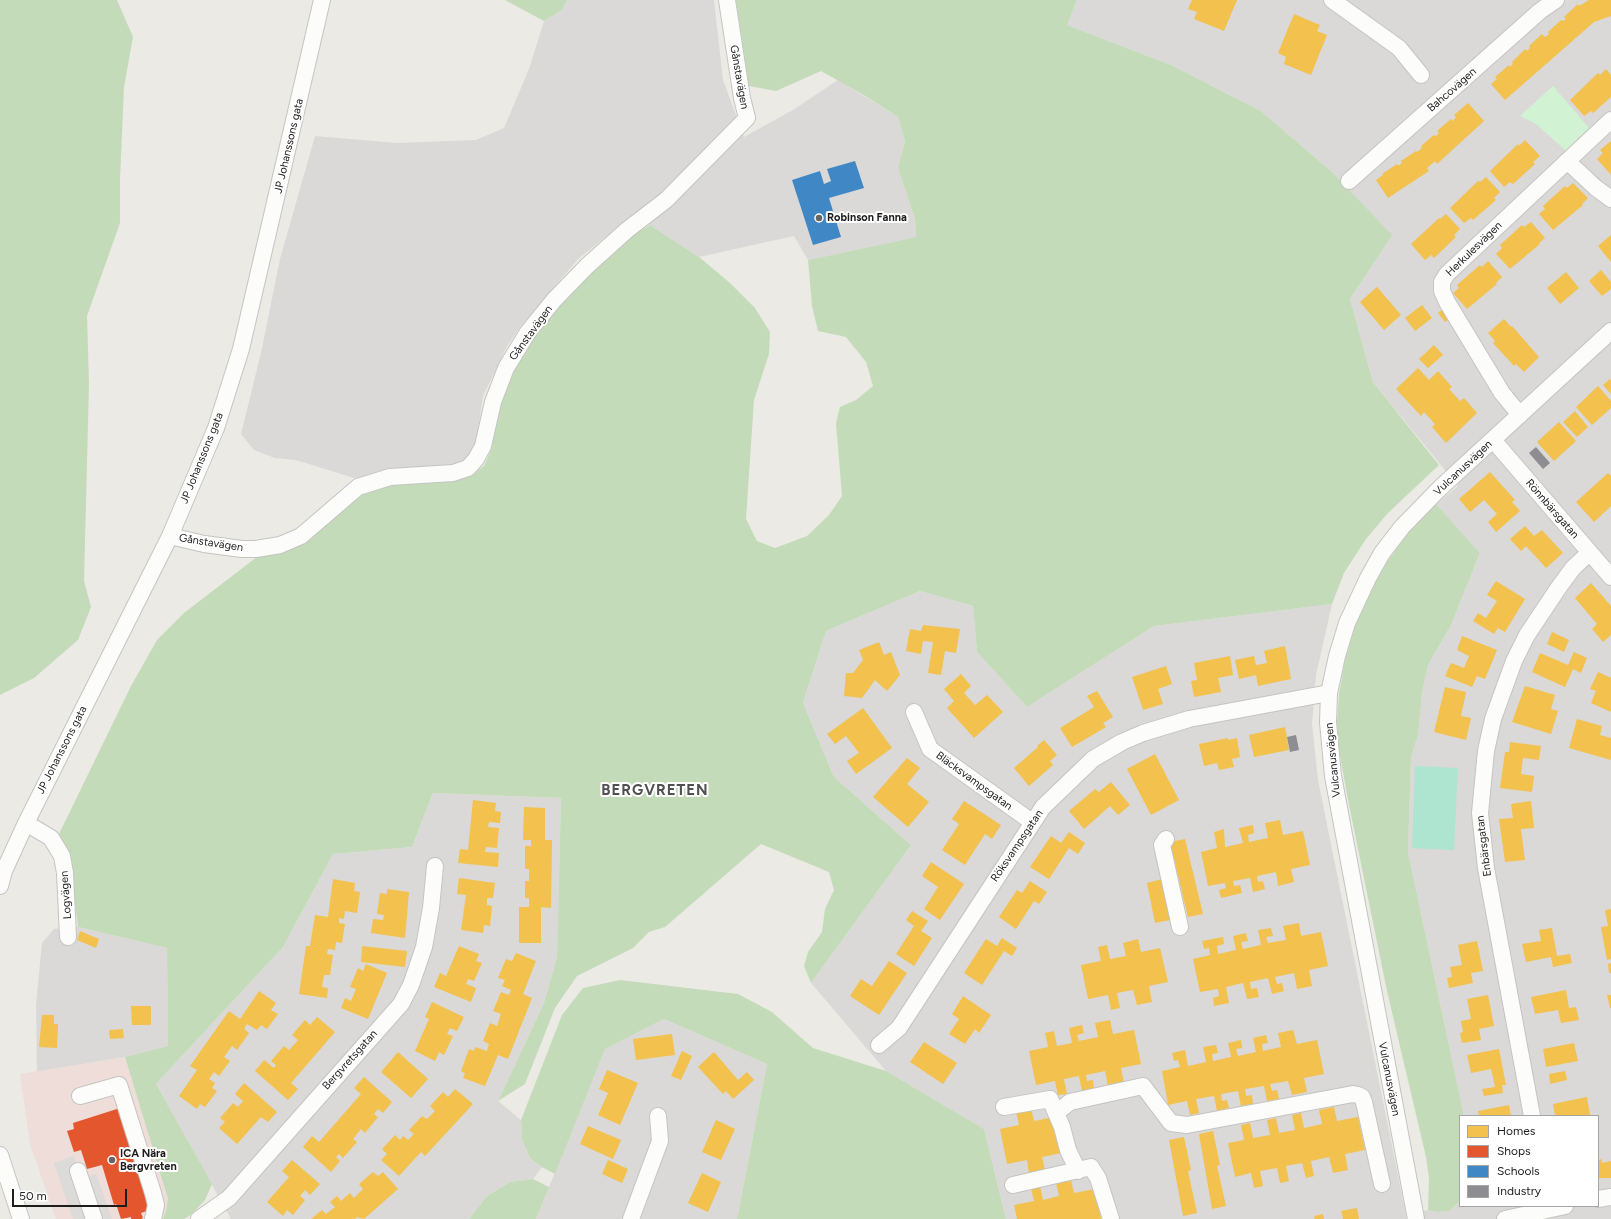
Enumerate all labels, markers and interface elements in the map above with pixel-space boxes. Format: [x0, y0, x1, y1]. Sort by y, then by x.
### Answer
street label: Gånstavägen [727, 44, 751, 110]
street label: Bahcovägen [1425, 65, 1479, 115]
street label: JP Johanssons gata [272, 97, 306, 195]
place label: Robinson Fanna [827, 211, 907, 225]
marker: Robinson Fanna [814, 213, 824, 223]
street label: Herkulesvägen [1443, 219, 1505, 279]
street label: Gånstavägen [507, 303, 555, 363]
street label: JP Johanssons gata [178, 411, 226, 505]
street label: Vulcanusvägen [1431, 438, 1495, 498]
street label: Rönnbärsgatan [1523, 477, 1581, 541]
street label: Gånstavägen [178, 531, 244, 555]
street label: JP Johanssons gata [34, 704, 90, 796]
street label: Vulcanusvägen [1323, 722, 1343, 798]
street label: Bläcksvampsgatan [933, 749, 1015, 813]
district label: BERGVRETEN [601, 782, 709, 800]
street label: Röksvampsgatan [988, 808, 1046, 884]
street label: Enbärsgatan [1474, 815, 1494, 877]
street label: Logvägen [58, 870, 74, 920]
street label: Bergvretsgatan [320, 1028, 380, 1092]
street label: Vulcanusvägen [1375, 1041, 1403, 1117]
legend [1459, 1115, 1599, 1207]
text: Homes [1497, 1124, 1535, 1138]
text: Shops [1497, 1144, 1531, 1158]
place label: ICA Nära Bergvreten [120, 1147, 177, 1173]
marker: ICA Nära Bergvreten [107, 1155, 117, 1165]
text: Schools [1497, 1164, 1540, 1178]
scale bar [14, 1181, 129, 1207]
text: Industry [1497, 1184, 1541, 1198]
text: 50 m [19, 1189, 47, 1203]

